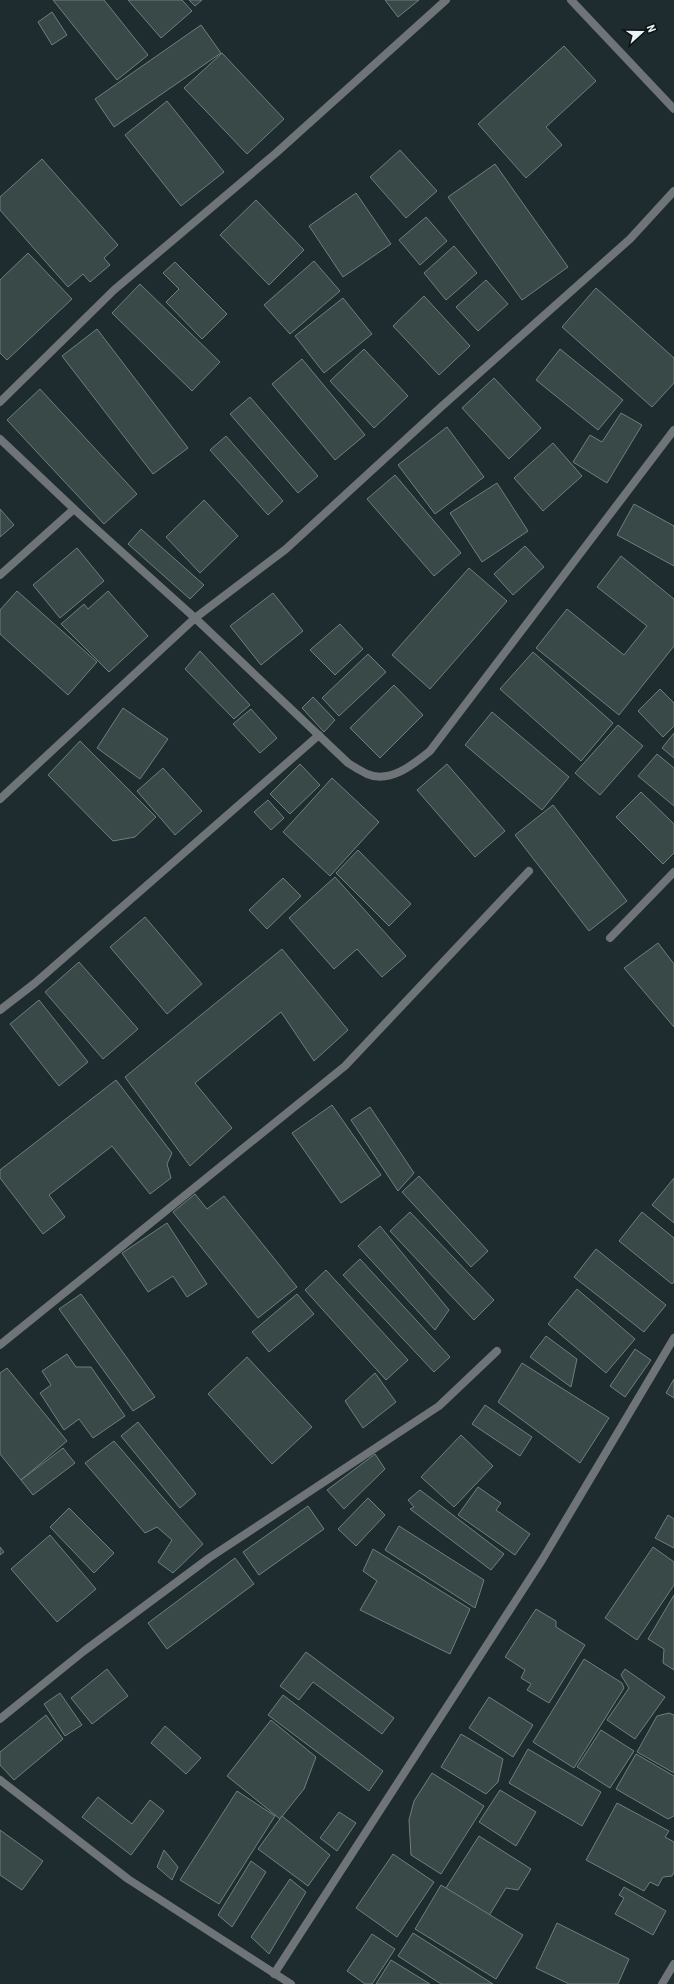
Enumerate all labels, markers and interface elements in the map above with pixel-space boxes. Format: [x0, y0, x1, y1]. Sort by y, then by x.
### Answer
north arrow [622, 12, 662, 52]
text: N [644, 23, 658, 34]

